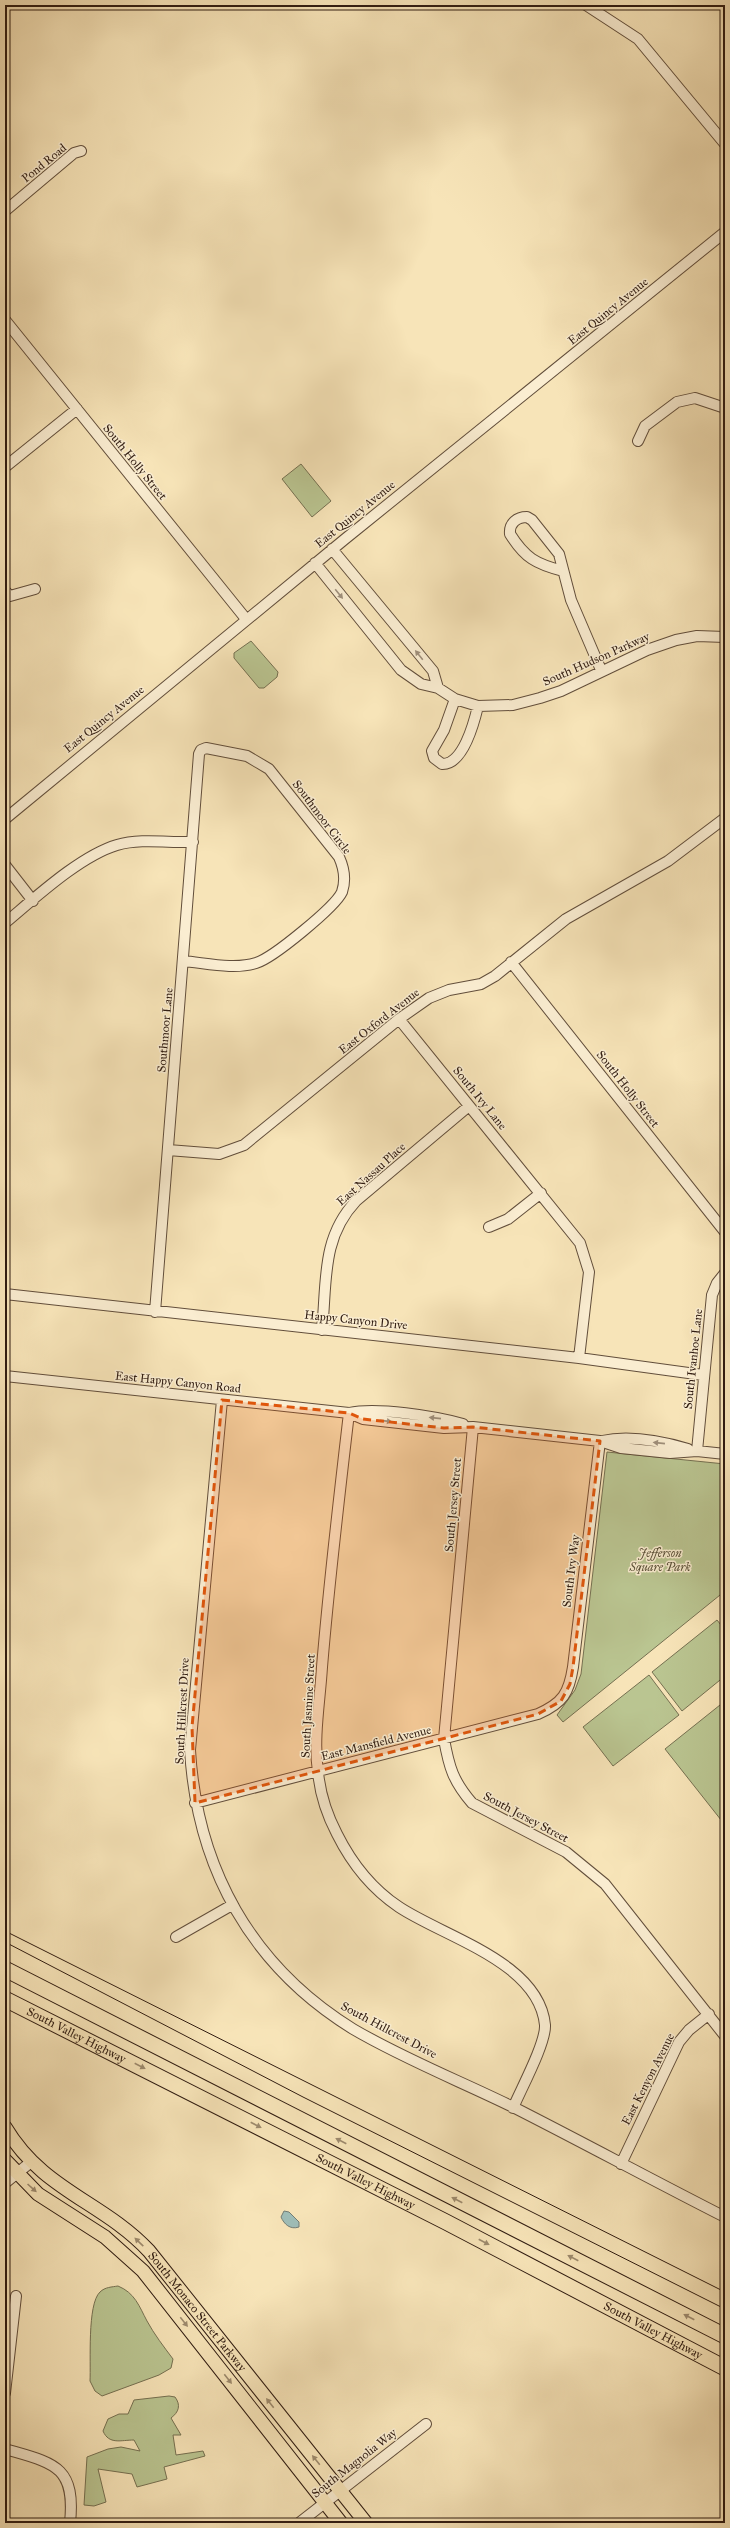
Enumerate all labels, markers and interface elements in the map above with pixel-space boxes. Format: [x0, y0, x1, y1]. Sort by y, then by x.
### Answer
street label: Pond Road [19, 141, 69, 185]
street label: East Quincy Avenue [565, 274, 651, 348]
street label: South Holly Street [100, 421, 170, 503]
street label: East Quincy Avenue [312, 477, 398, 551]
one-way arrow [335, 588, 343, 599]
street label: South Hudson Parkway [541, 629, 652, 689]
one-way arrow [415, 650, 424, 661]
street label: East Quincy Avenue [61, 682, 147, 756]
street label: Southmoor Circle [290, 777, 354, 857]
street label: East Oxford Avenue [336, 985, 422, 1057]
street label: Southmoor Lane [154, 987, 176, 1073]
street label: South Holly Street [594, 1048, 663, 1131]
street label: South Ivy Lane [450, 1064, 510, 1132]
street label: East Nassau Place [334, 1139, 408, 1209]
street label: Happy Canyon Drive [304, 1308, 408, 1332]
street label: South Ivanhoe Lane [681, 1308, 705, 1410]
street label: East Happy Canyon Road [114, 1368, 242, 1396]
one-way arrow [429, 1415, 441, 1421]
one-way arrow [380, 1418, 392, 1425]
one-way arrow [653, 1439, 665, 1446]
street label: South Jersey Street [442, 1457, 465, 1553]
street label: South Ivy Way [560, 1533, 582, 1608]
park label: Jefferson Square Park [628, 1546, 691, 1574]
street label: South Jasmine Street [298, 1653, 319, 1758]
street label: South Hillcrest Drive [172, 1657, 192, 1765]
street label: East Mansfield Avenue [319, 1723, 433, 1763]
street label: South Jersey Street [481, 1789, 572, 1847]
street label: South Hillcrest Drive [339, 1999, 439, 2061]
street label: South Valley Highway [24, 2004, 129, 2066]
street label: East Kenyon Avenue [619, 2031, 677, 2127]
one-way arrow [134, 2063, 146, 2070]
one-way arrow [250, 2122, 262, 2128]
one-way arrow [336, 2137, 347, 2144]
street label: South Valley Highway [314, 2150, 418, 2212]
one-way arrow [27, 2183, 36, 2192]
one-way arrow [452, 2197, 463, 2203]
one-way arrow [134, 2237, 144, 2247]
one-way arrow [478, 2238, 490, 2245]
street label: South Monaco Street Parkway [145, 2249, 250, 2375]
one-way arrow [568, 2255, 579, 2262]
street label: South Valley Highway [601, 2299, 705, 2362]
one-way arrow [683, 2314, 695, 2320]
one-way arrow [180, 2316, 188, 2327]
one-way arrow [224, 2374, 233, 2385]
one-way arrow [265, 2398, 274, 2409]
street label: South Magnolia Way [309, 2425, 400, 2501]
one-way arrow [311, 2455, 320, 2466]

